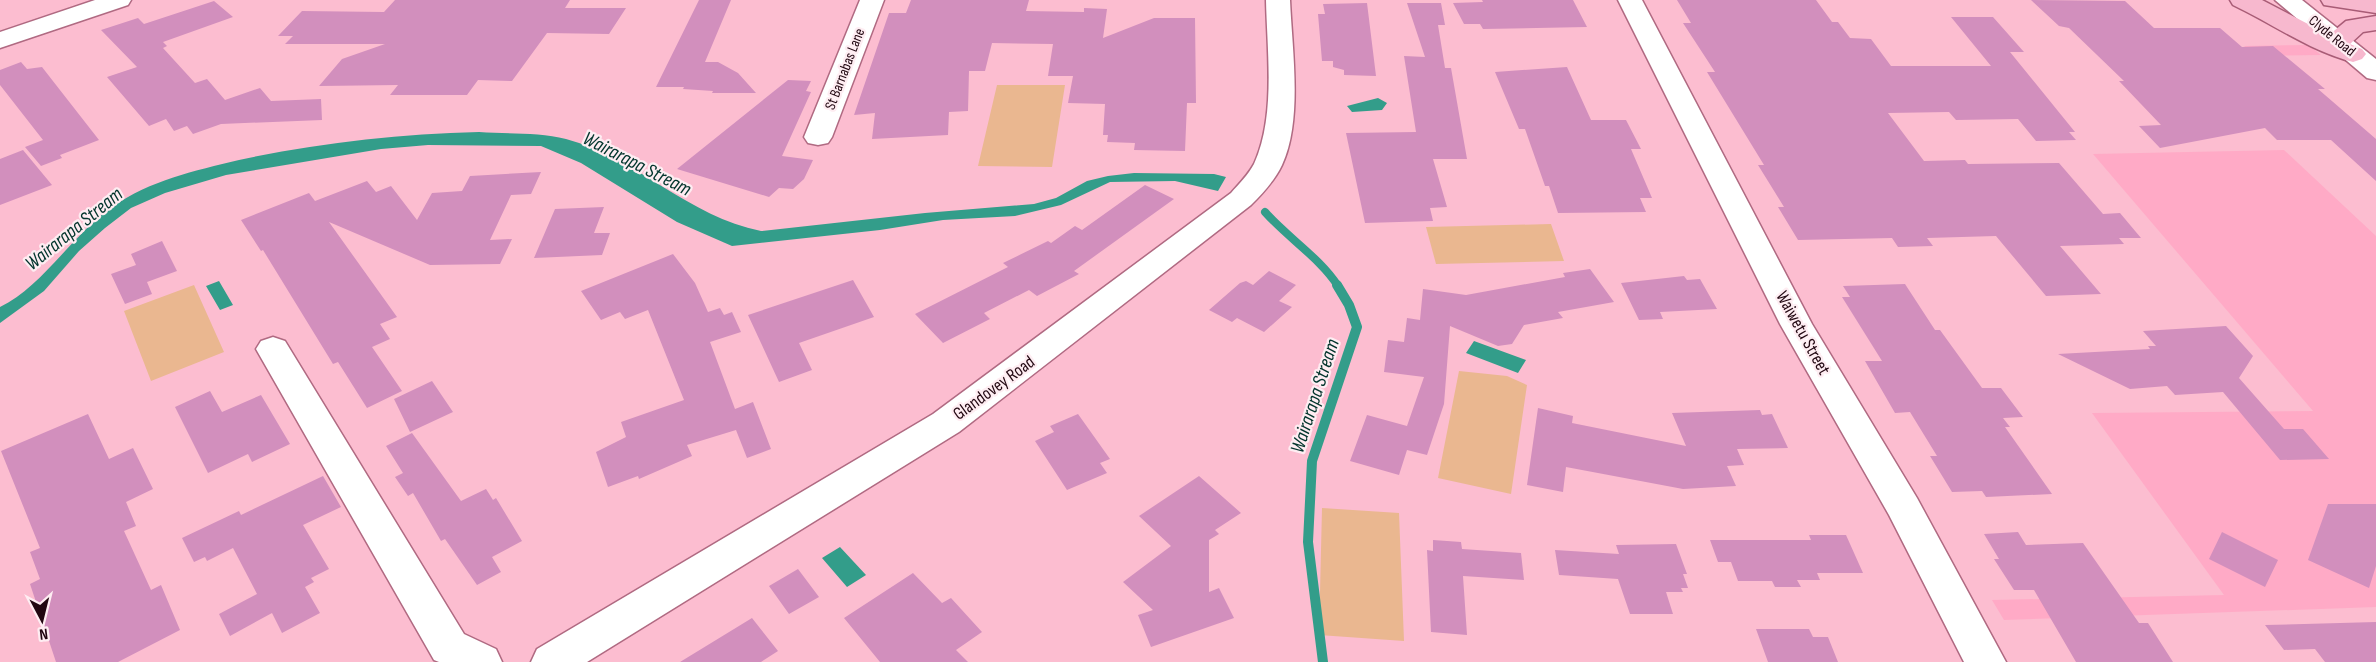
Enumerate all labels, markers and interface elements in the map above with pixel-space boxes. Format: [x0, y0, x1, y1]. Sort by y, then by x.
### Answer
street label: Clyde Road [2304, 11, 2360, 61]
street label: St Barnabas Lane [821, 25, 869, 113]
water label: Wairarapa Stream [579, 126, 696, 202]
water label: Wairarapa Stream [20, 182, 128, 276]
street label: Waiwetu Street [1771, 287, 1835, 379]
water label: Wairarapa Stream [1285, 336, 1345, 456]
street label: Glandovey Road [949, 351, 1039, 425]
north arrow [12, 590, 72, 650]
text: N [38, 623, 49, 643]

